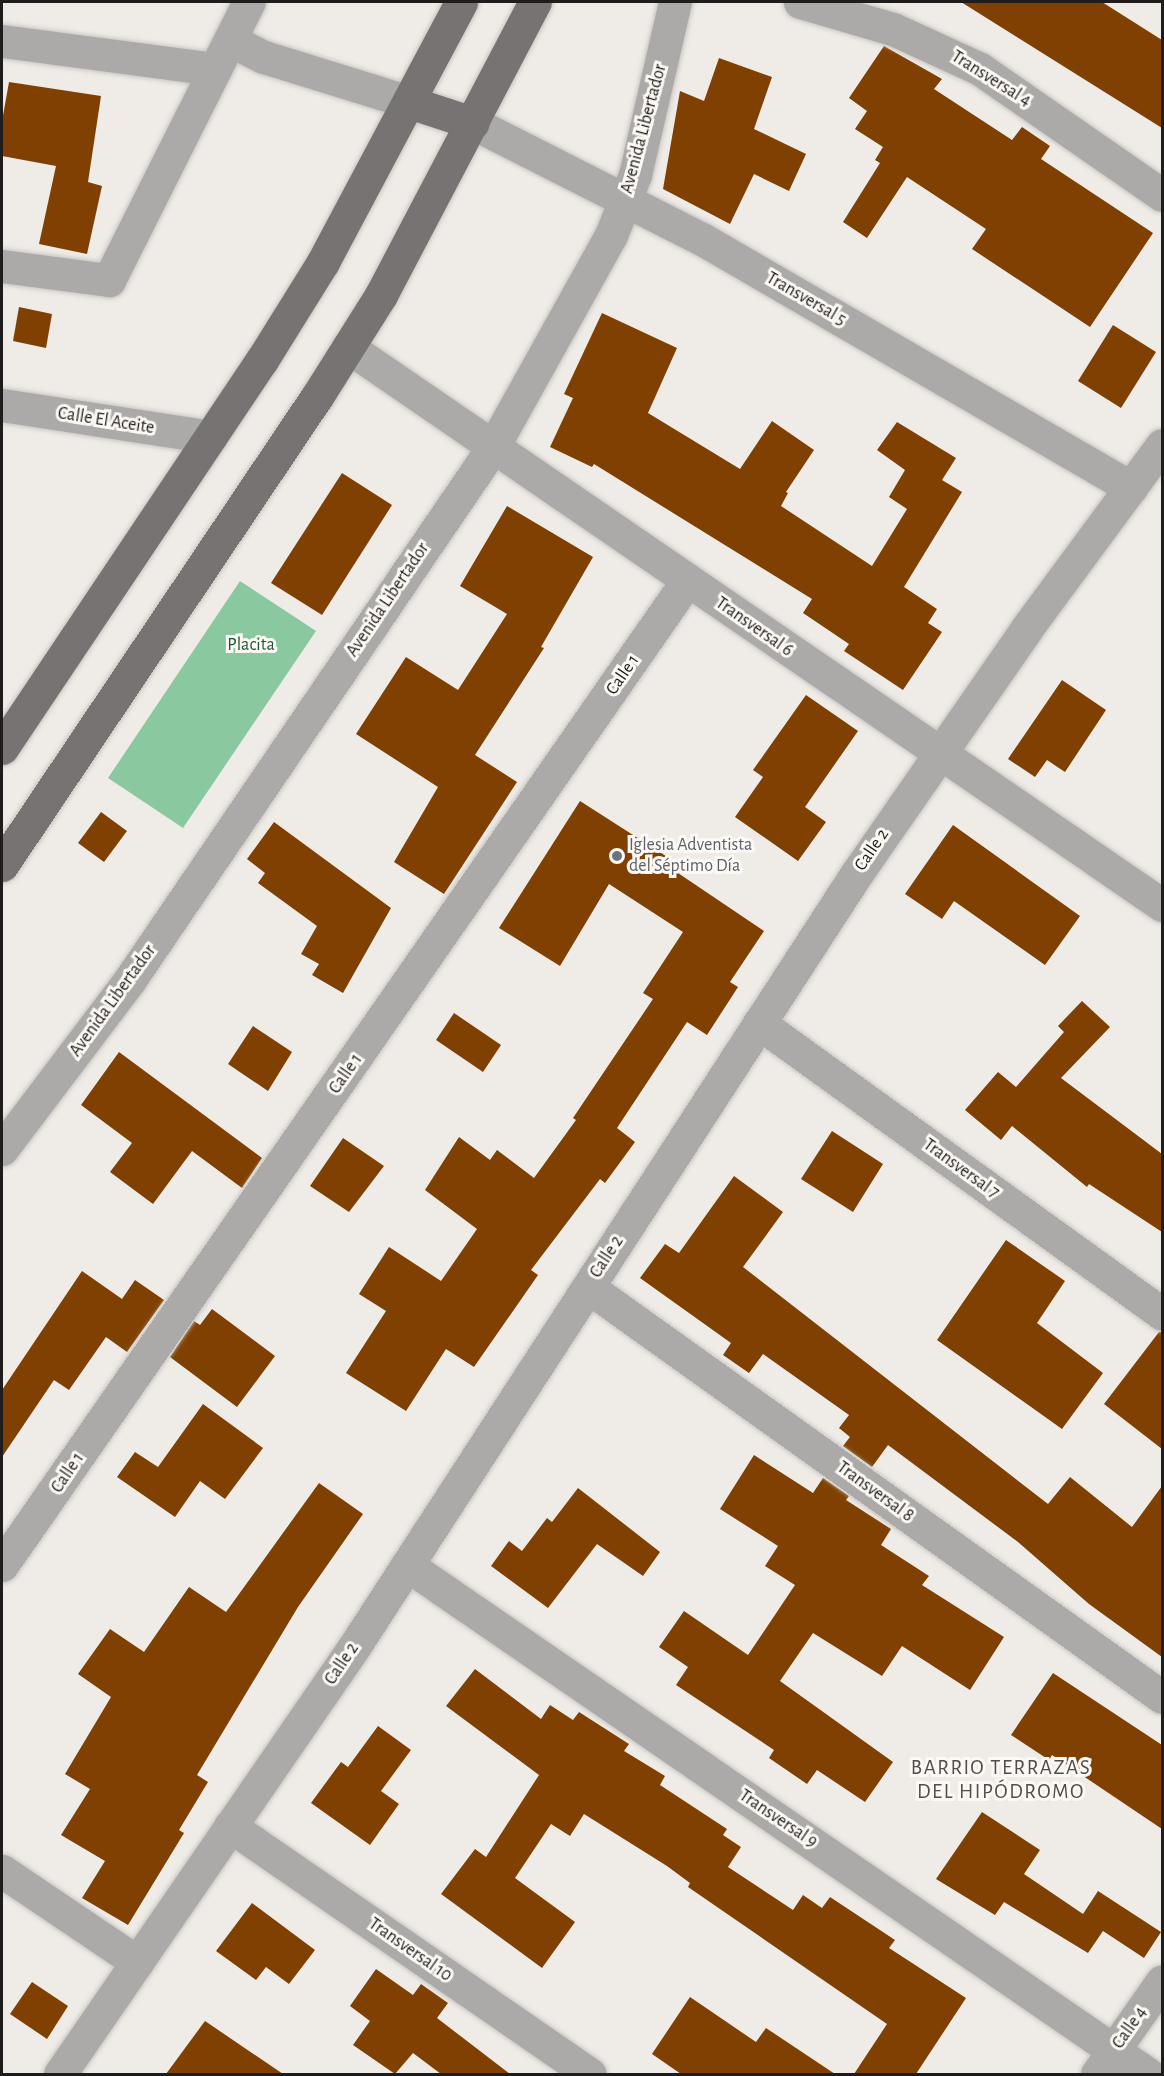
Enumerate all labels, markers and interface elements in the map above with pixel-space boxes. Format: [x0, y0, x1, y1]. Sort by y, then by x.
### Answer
street label: Transversal 4 [947, 46, 1035, 112]
street label: Avenida Libertador [616, 62, 672, 196]
street label: Transversal 5 [762, 267, 850, 331]
street label: Calle El Aceite [56, 403, 156, 439]
street label: Avenida Libertador [342, 539, 434, 661]
street label: Transversal 6 [711, 592, 797, 662]
park label: Placita [227, 634, 275, 656]
street label: Calle 1 [602, 651, 644, 699]
street label: Calle 2 [850, 825, 894, 875]
place label: Iglesia Adventista del Séptimo Día [629, 835, 752, 878]
marker: Iglesia Adventista del Séptimo Día [610, 849, 624, 863]
street label: Avenida Libertador [65, 941, 161, 1061]
street label: Calle 1 [325, 1050, 367, 1098]
street label: Transversal 7 [919, 1134, 1003, 1204]
street label: Calle 2 [585, 1232, 629, 1282]
street label: Calle 1 [47, 1449, 89, 1497]
street label: Transversal 8 [832, 1457, 918, 1527]
street label: Calle 2 [320, 1639, 364, 1689]
district label: BARRIO TERRAZAS DEL HIPÓDROMO [911, 1755, 1091, 1805]
street label: Transversal 9 [735, 1785, 821, 1853]
street label: Transversal 10 [364, 1913, 456, 1987]
street label: Calle 4 [1108, 2003, 1152, 2053]

